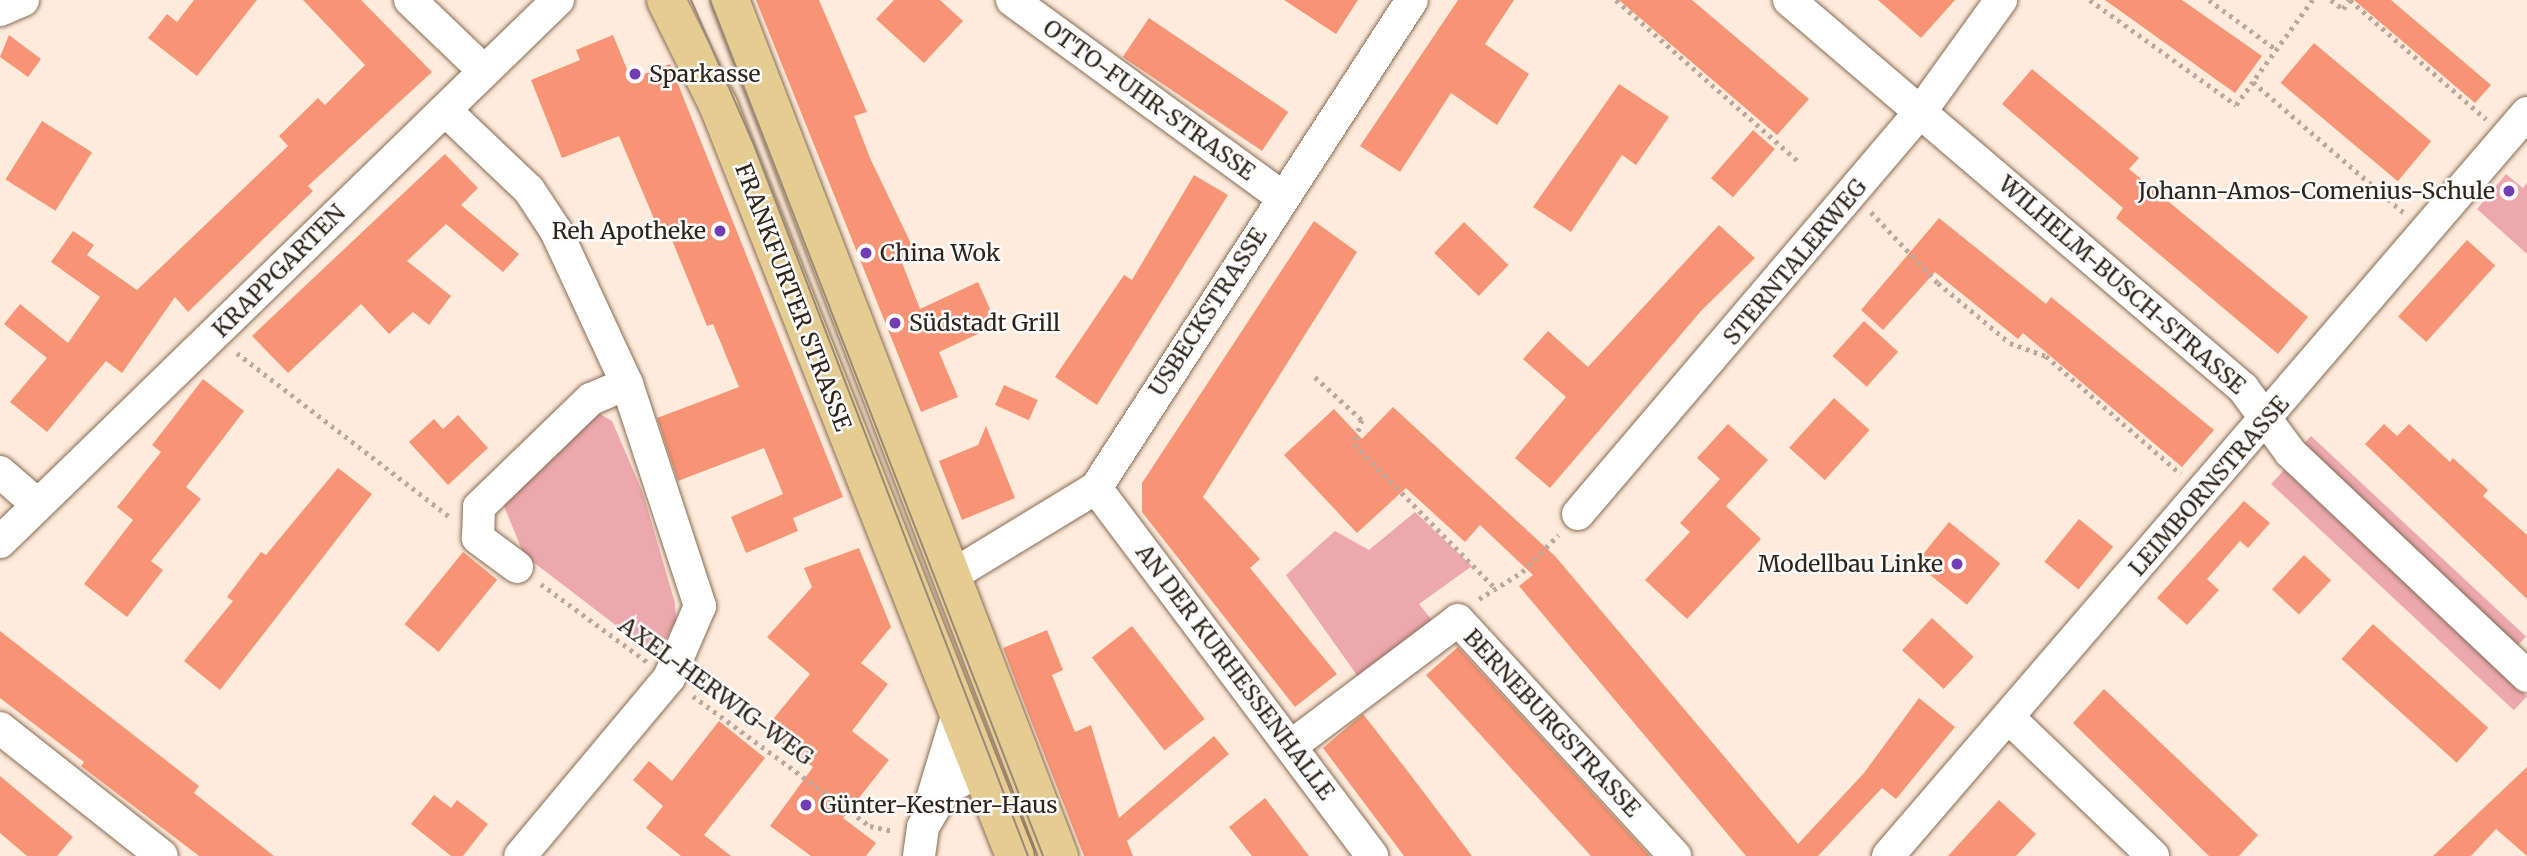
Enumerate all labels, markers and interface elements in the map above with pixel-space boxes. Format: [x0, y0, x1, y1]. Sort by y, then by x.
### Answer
street label: OTTO-FUHR-STRASSE [1038, 14, 1260, 186]
place label: Sparkasse [649, 60, 760, 88]
marker: Sparkasse [627, 66, 643, 82]
street label: FRANKFURTER STRASSE [729, 159, 857, 435]
street label: WILHELM-BUSCH-STRASSE [1993, 170, 2251, 400]
street label: STERNTALERWEG [1718, 173, 1872, 351]
place label: Johann-Amos-Comenius-Schule [2138, 177, 2495, 205]
marker: Johann-Amos-Comenius-Schule [2501, 183, 2517, 199]
street label: KRAPPGARTEN [207, 199, 351, 343]
place label: Reh Apotheke [552, 217, 706, 245]
marker: Reh Apotheke [712, 223, 728, 239]
street label: USBECKSTRASSE [1143, 223, 1273, 401]
place label: China Wok [880, 239, 1000, 267]
marker: China Wok [858, 245, 874, 261]
place label: Südstadt Grill [909, 309, 1060, 337]
marker: Südstadt Grill [887, 315, 903, 331]
street label: LEIMBORNSTRASSE [2123, 390, 2295, 582]
street label: AN DER KURHESSENHALLE [1130, 539, 1340, 805]
place label: Modellbau Linke [1758, 550, 1943, 578]
marker: Modellbau Linke [1949, 556, 1965, 572]
street label: AXEL-HERWIG-WEG [613, 611, 819, 771]
street label: BERNEBURGSTRASSE [1458, 624, 1646, 822]
place label: Günter-Kestner-Haus [820, 791, 1058, 819]
marker: Günter-Kestner-Haus [798, 797, 814, 813]

